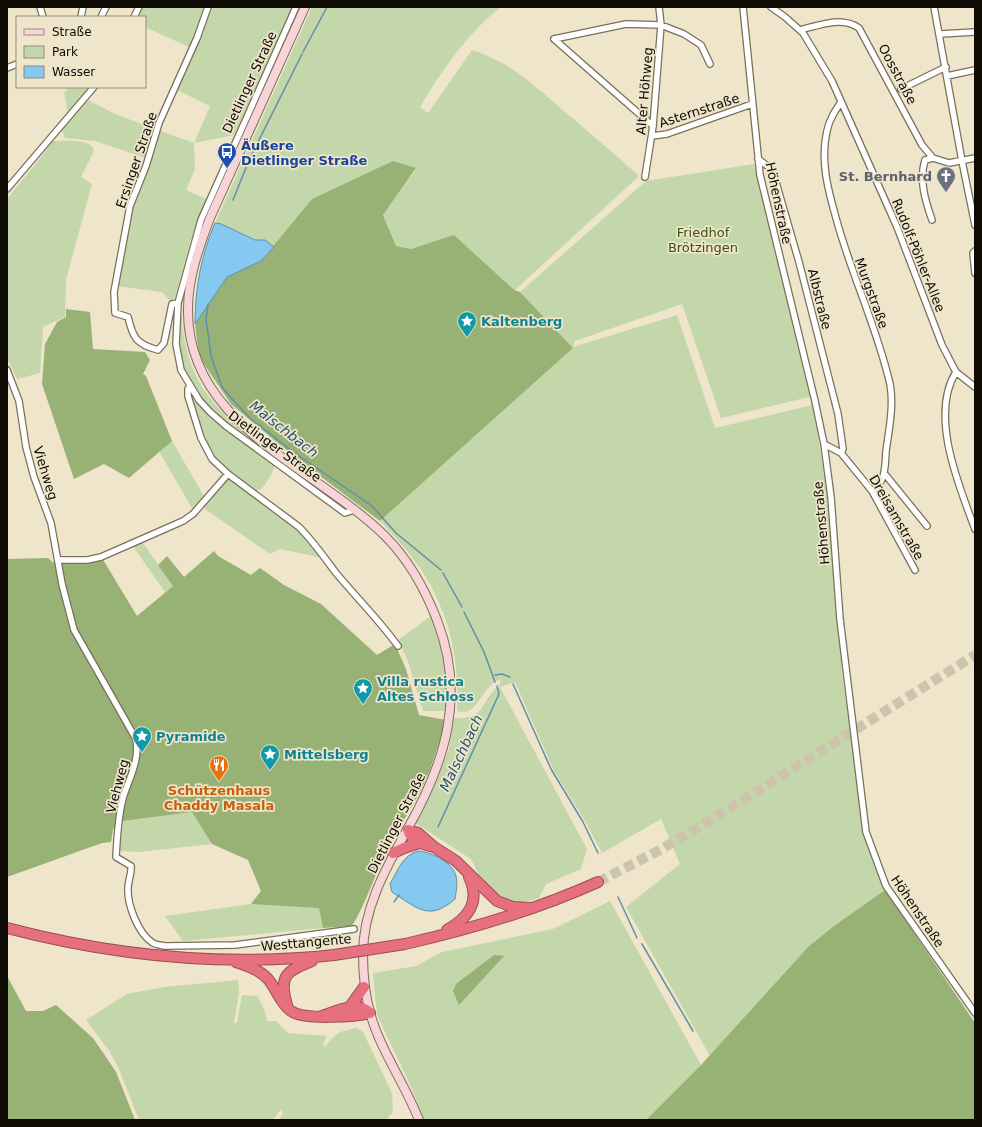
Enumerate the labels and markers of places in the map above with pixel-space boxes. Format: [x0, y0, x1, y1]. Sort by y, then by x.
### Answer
place label: Äußere Dietlinger Straße [241, 138, 368, 168]
bus stop icon: Äußere Dietlinger Straße [216, 141, 238, 169]
church icon: St. Bernhard [935, 165, 957, 193]
place label: St. Bernhard [839, 169, 932, 184]
place icon: Kaltenberg [456, 310, 478, 338]
place label: Kaltenberg [481, 314, 562, 329]
place label: Villa rustica Altes Schloss [377, 674, 474, 704]
place icon: Villa rustica Altes Schloss [352, 677, 374, 705]
place icon: Pyramide [131, 725, 153, 753]
place label: Pyramide [156, 729, 226, 744]
place icon: Mittelsberg [259, 743, 281, 771]
place label: Mittelsberg [284, 747, 369, 762]
restaurant icon: Schützenhaus Chaddy Masala [208, 754, 230, 782]
place label: Schützenhaus Chaddy Masala [164, 783, 274, 813]

